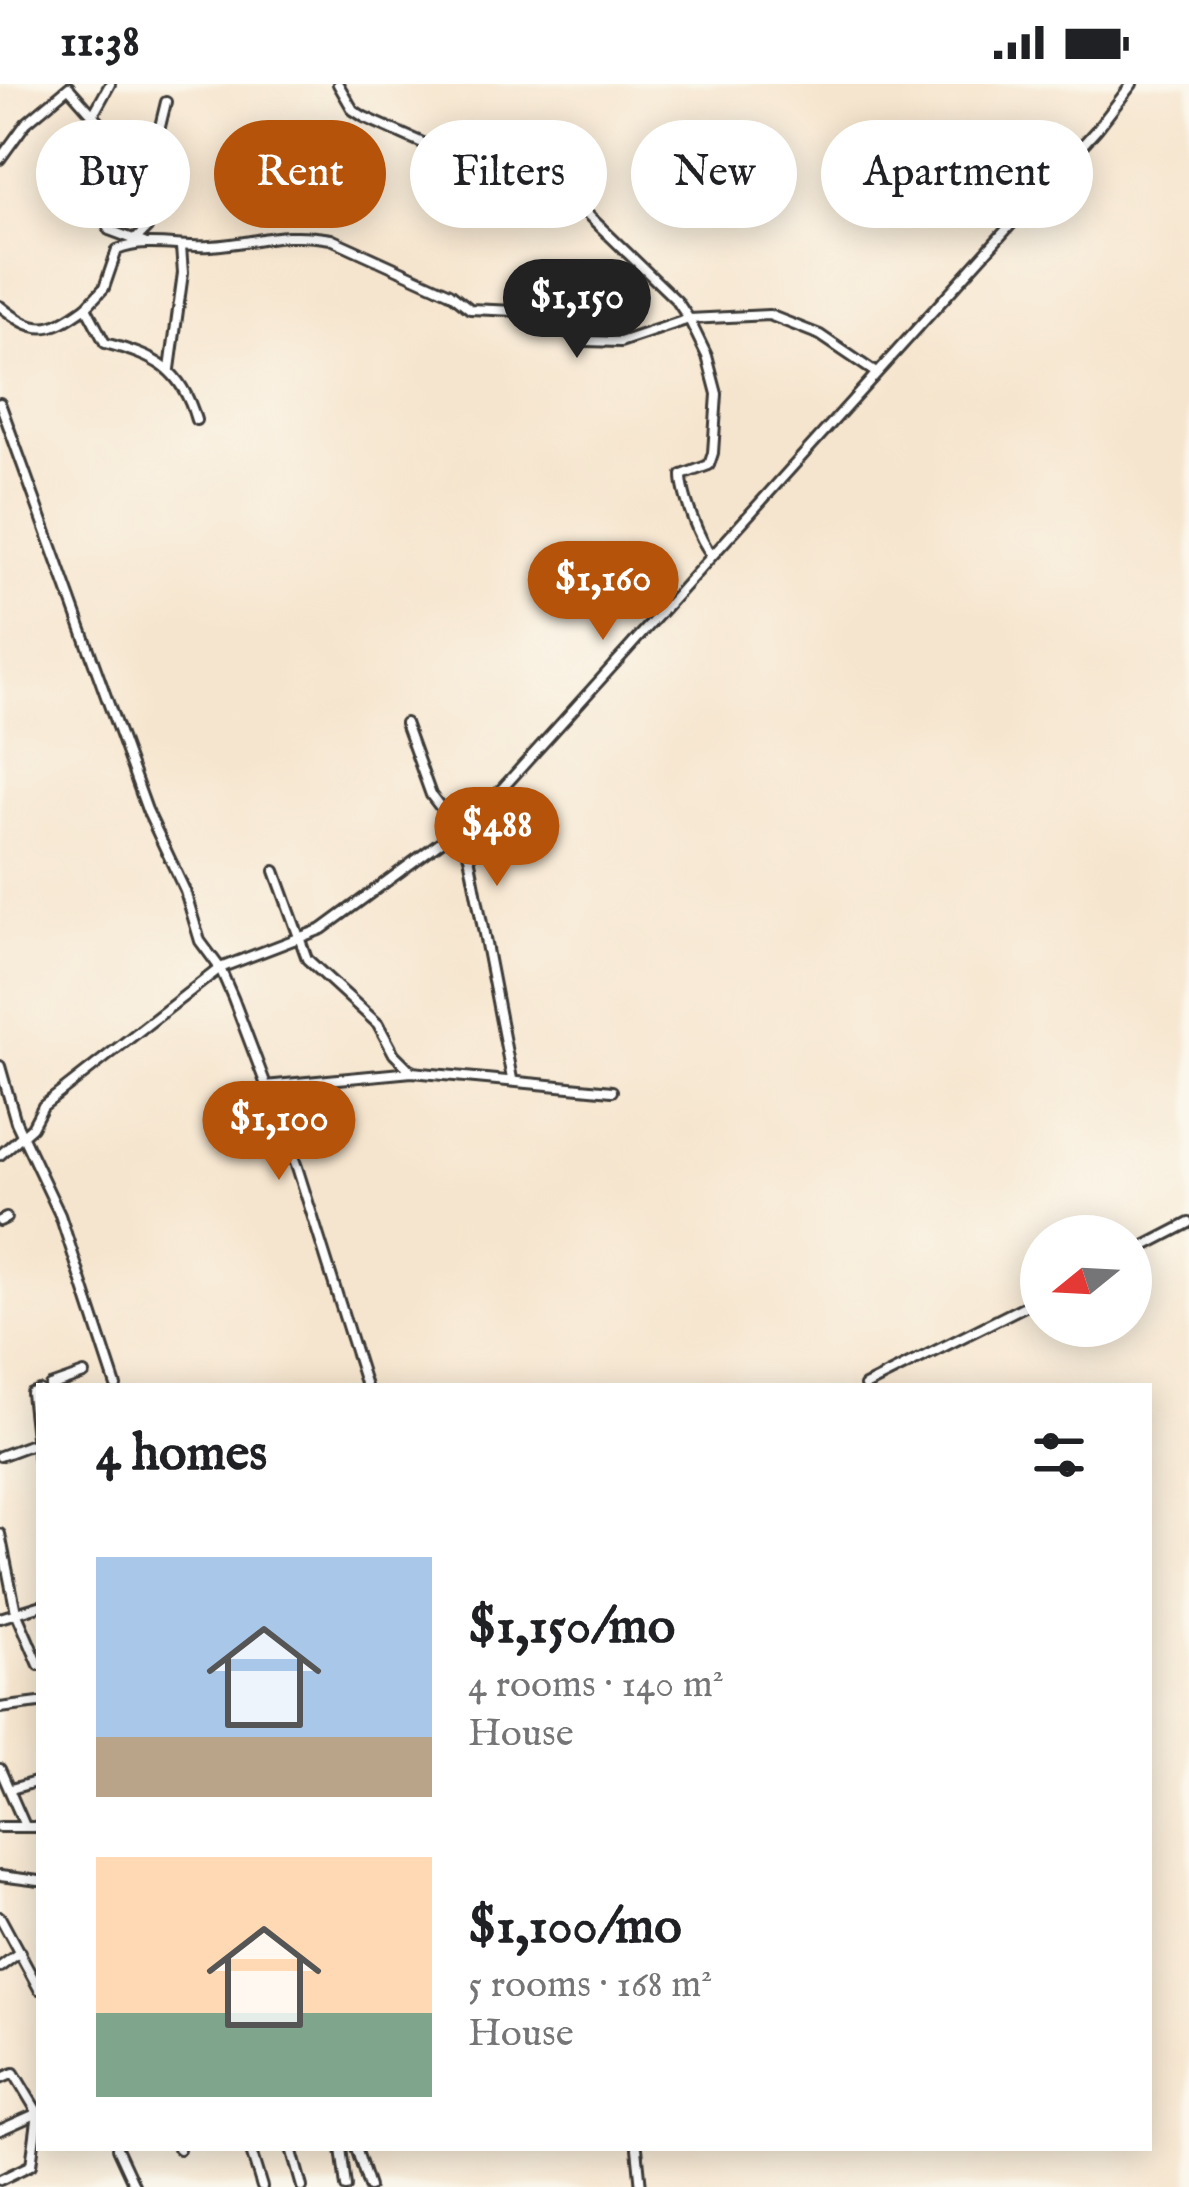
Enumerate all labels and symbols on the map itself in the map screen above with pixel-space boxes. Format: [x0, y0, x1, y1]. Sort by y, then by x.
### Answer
pin: $1,150 [479, 259, 675, 361]
pin: $1,160 [505, 541, 701, 643]
pin: $488 [426, 787, 568, 889]
pin: $1,100 [181, 1081, 377, 1183]
north arrow [1020, 1215, 1152, 1347]

